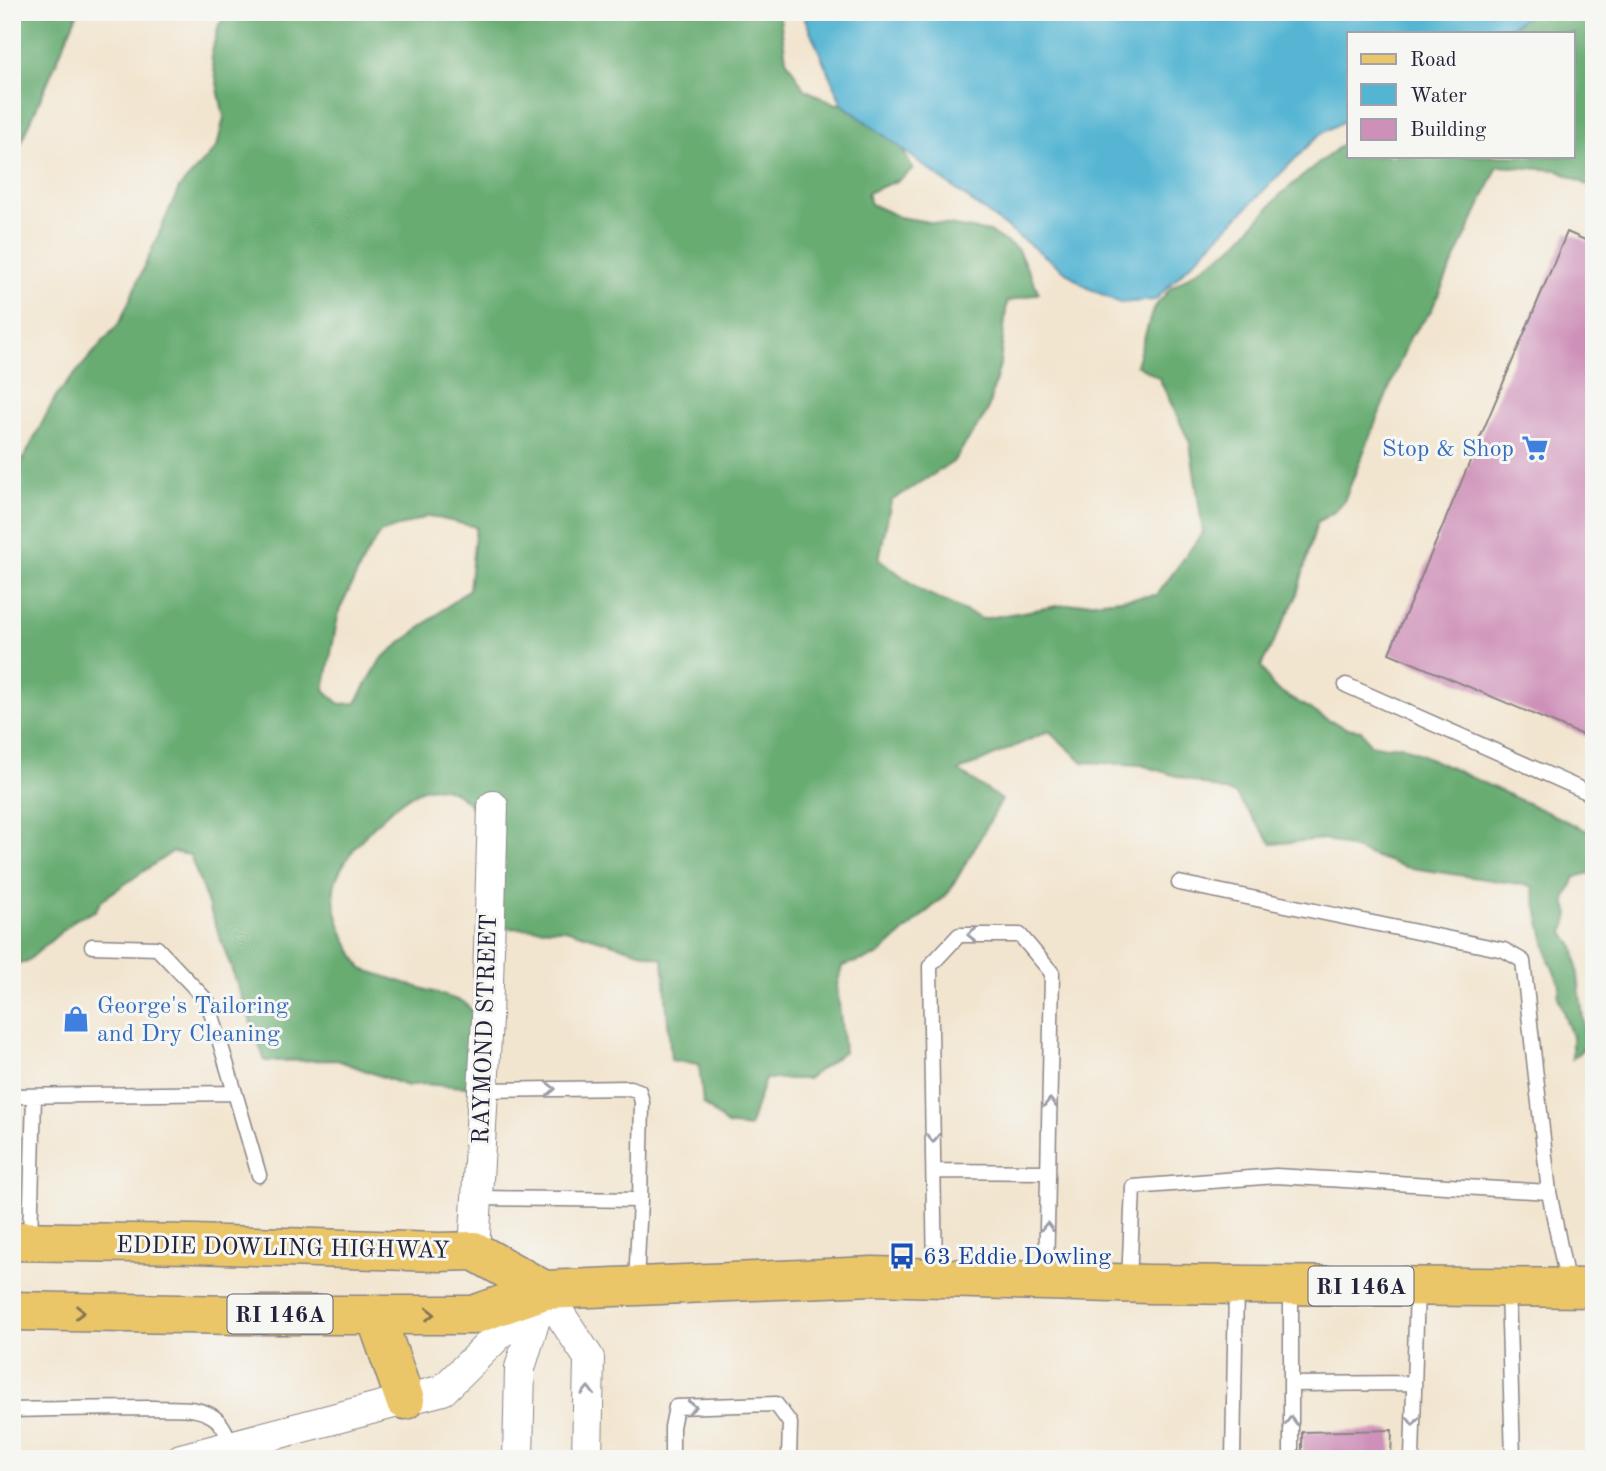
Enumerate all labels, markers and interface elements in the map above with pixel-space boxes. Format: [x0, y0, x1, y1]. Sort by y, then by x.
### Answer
legend [1347, 32, 1574, 158]
text: Road [1410, 50, 1457, 71]
text: Water [1410, 86, 1467, 107]
text: Building [1410, 120, 1487, 141]
supermarket icon: Stop & Shop [1520, 433, 1550, 463]
place label: Stop & Shop [1382, 438, 1514, 462]
street label: RAYMOND STREET [470, 914, 502, 1145]
one-way arrow [966, 927, 977, 943]
place label: George's Tailoring and Dry Cleaning [97, 995, 289, 1047]
shop icon: George's Tailoring and Dry Cleaning [61, 1004, 91, 1034]
one-way arrow [546, 1081, 556, 1097]
one-way arrow [1042, 1098, 1057, 1109]
one-way arrow [925, 1133, 941, 1144]
one-way arrow [1039, 1221, 1055, 1231]
street label: EDDIE DOWLING HIGHWAY [116, 1234, 450, 1264]
bus stop icon: 63 Eddie Dowling [887, 1241, 917, 1271]
place label: 63 Eddie Dowling [923, 1246, 1111, 1270]
road number: RI 146A [1308, 1266, 1414, 1306]
road number: RI 146A [228, 1294, 332, 1334]
one-way arrow [76, 1304, 86, 1320]
one-way arrow [426, 1306, 436, 1322]
one-way arrow [581, 1385, 596, 1396]
one-way arrow [687, 1399, 698, 1414]
one-way arrow [1283, 1416, 1299, 1426]
one-way arrow [1406, 1416, 1421, 1427]

